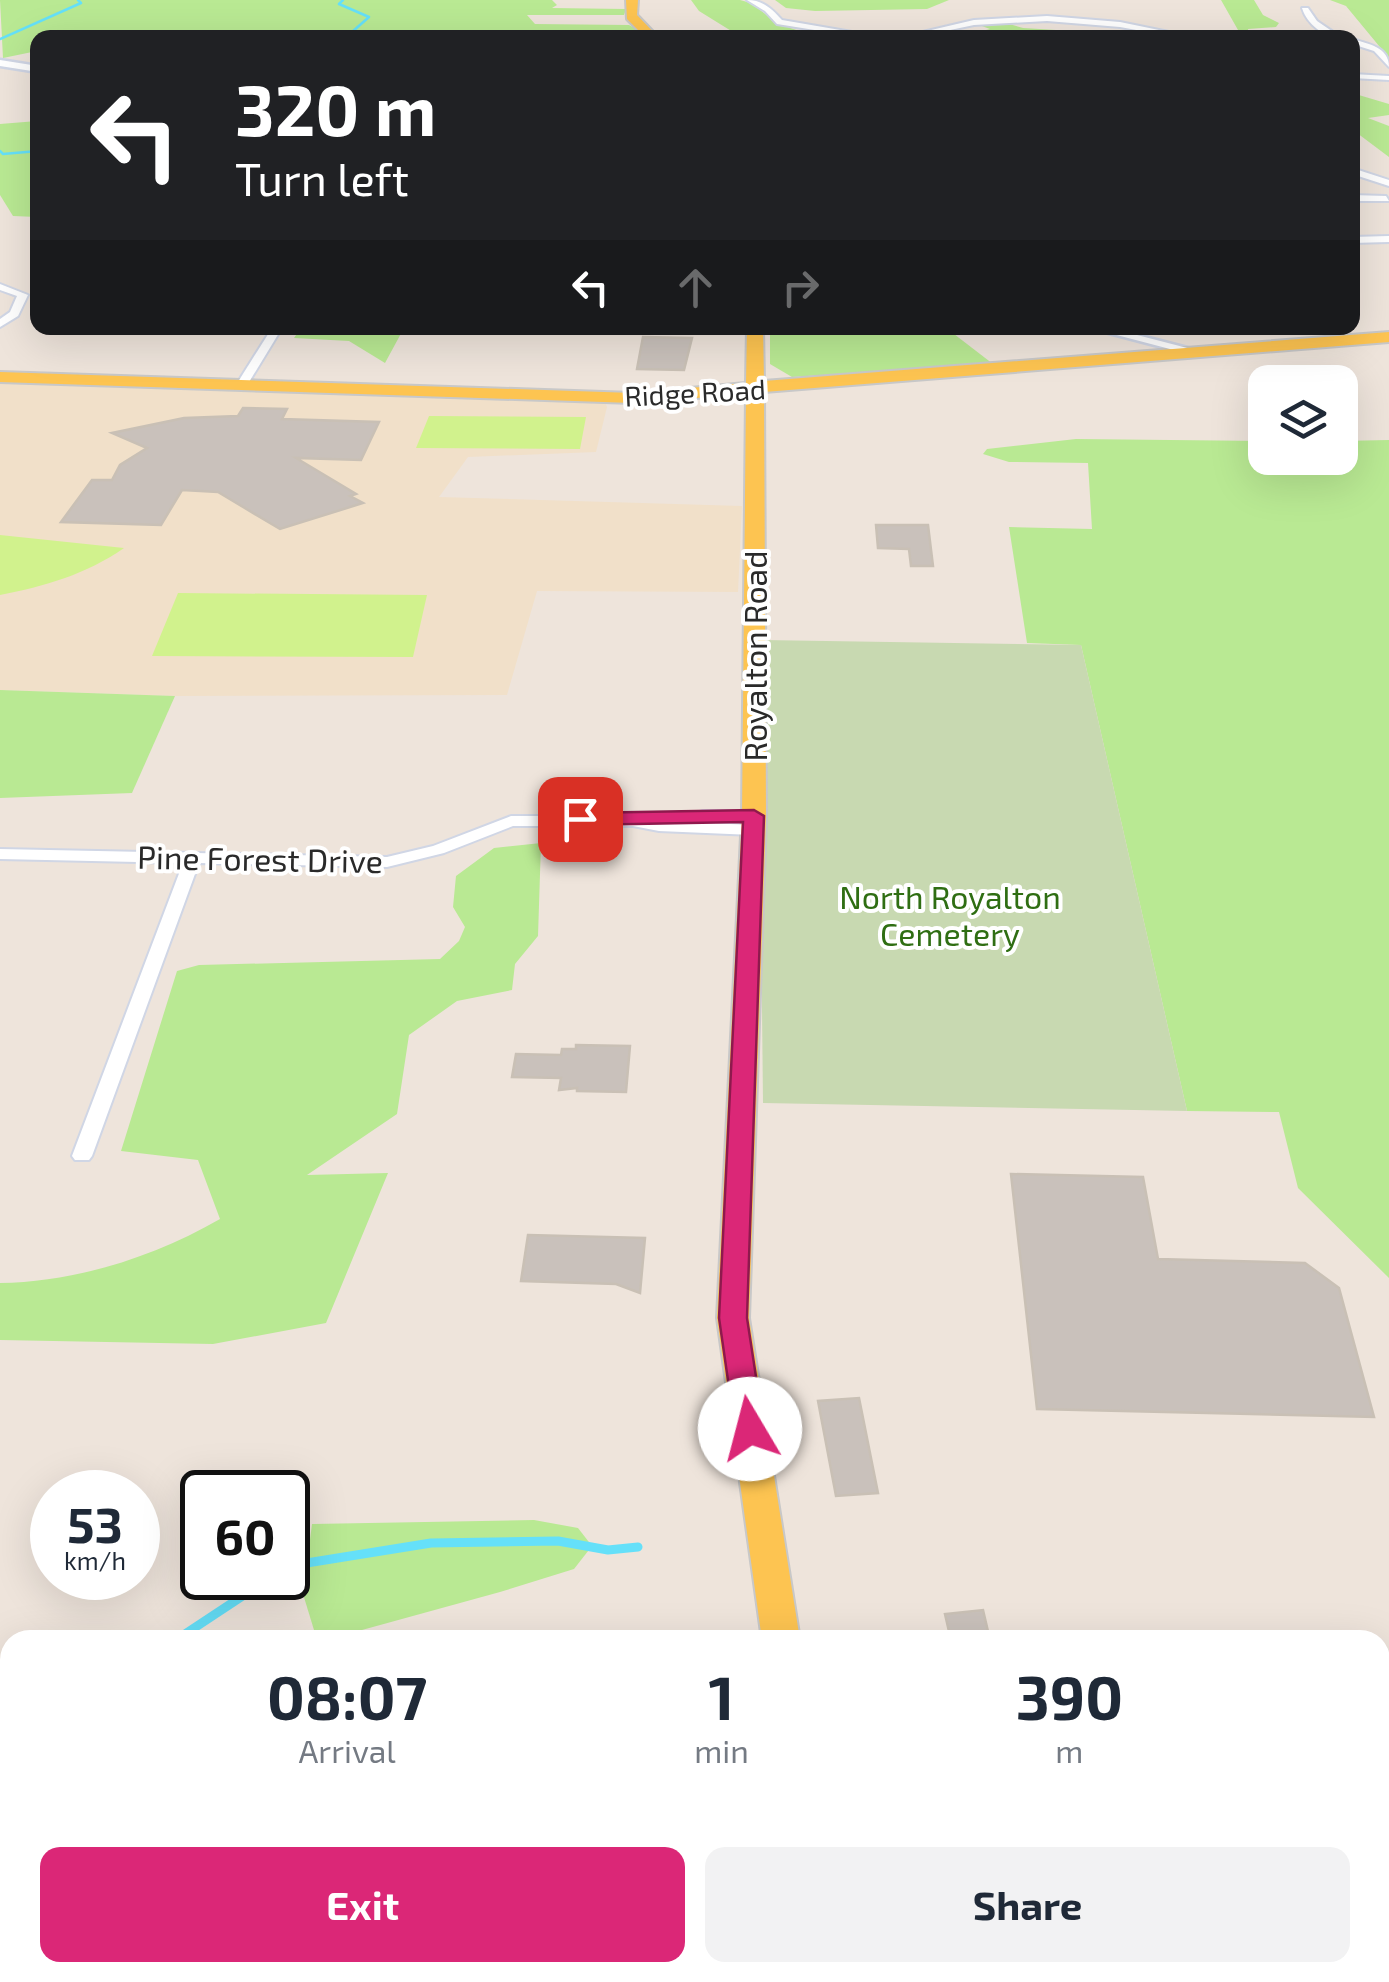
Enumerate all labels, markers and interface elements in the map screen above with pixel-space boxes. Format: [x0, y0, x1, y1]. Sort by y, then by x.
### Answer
text: 320 m [235, 66, 436, 150]
icon: left [70, 70, 200, 200]
text: Turn left [235, 151, 409, 205]
icon: left [563, 260, 618, 315]
icon: ahead [668, 260, 723, 315]
icon: right [773, 260, 828, 315]
map controls [1248, 365, 1358, 475]
button: layers [1248, 365, 1358, 475]
street label: Ridge Road [623, 371, 767, 413]
street label: Royalton Road [735, 550, 773, 762]
pin [538, 777, 623, 862]
icon: arrive [553, 792, 608, 847]
street label: Pine Forest Drive [137, 837, 383, 879]
park label: North Royalton Cemetery [839, 877, 1061, 952]
position arrow [698, 1377, 802, 1481]
speed limit sign: 60 [180, 1470, 310, 1600]
text: 53 [67, 1493, 123, 1553]
text: km/h [64, 1545, 126, 1575]
text: 08:07 [267, 1660, 427, 1732]
text: 1 [708, 1660, 734, 1732]
text: 390 [1016, 1660, 1123, 1732]
text: Arrival [298, 1731, 396, 1769]
text: min [694, 1731, 749, 1769]
text: m [1055, 1731, 1083, 1769]
button: Exit [40, 1847, 685, 1962]
button: Share [705, 1847, 1350, 1962]

